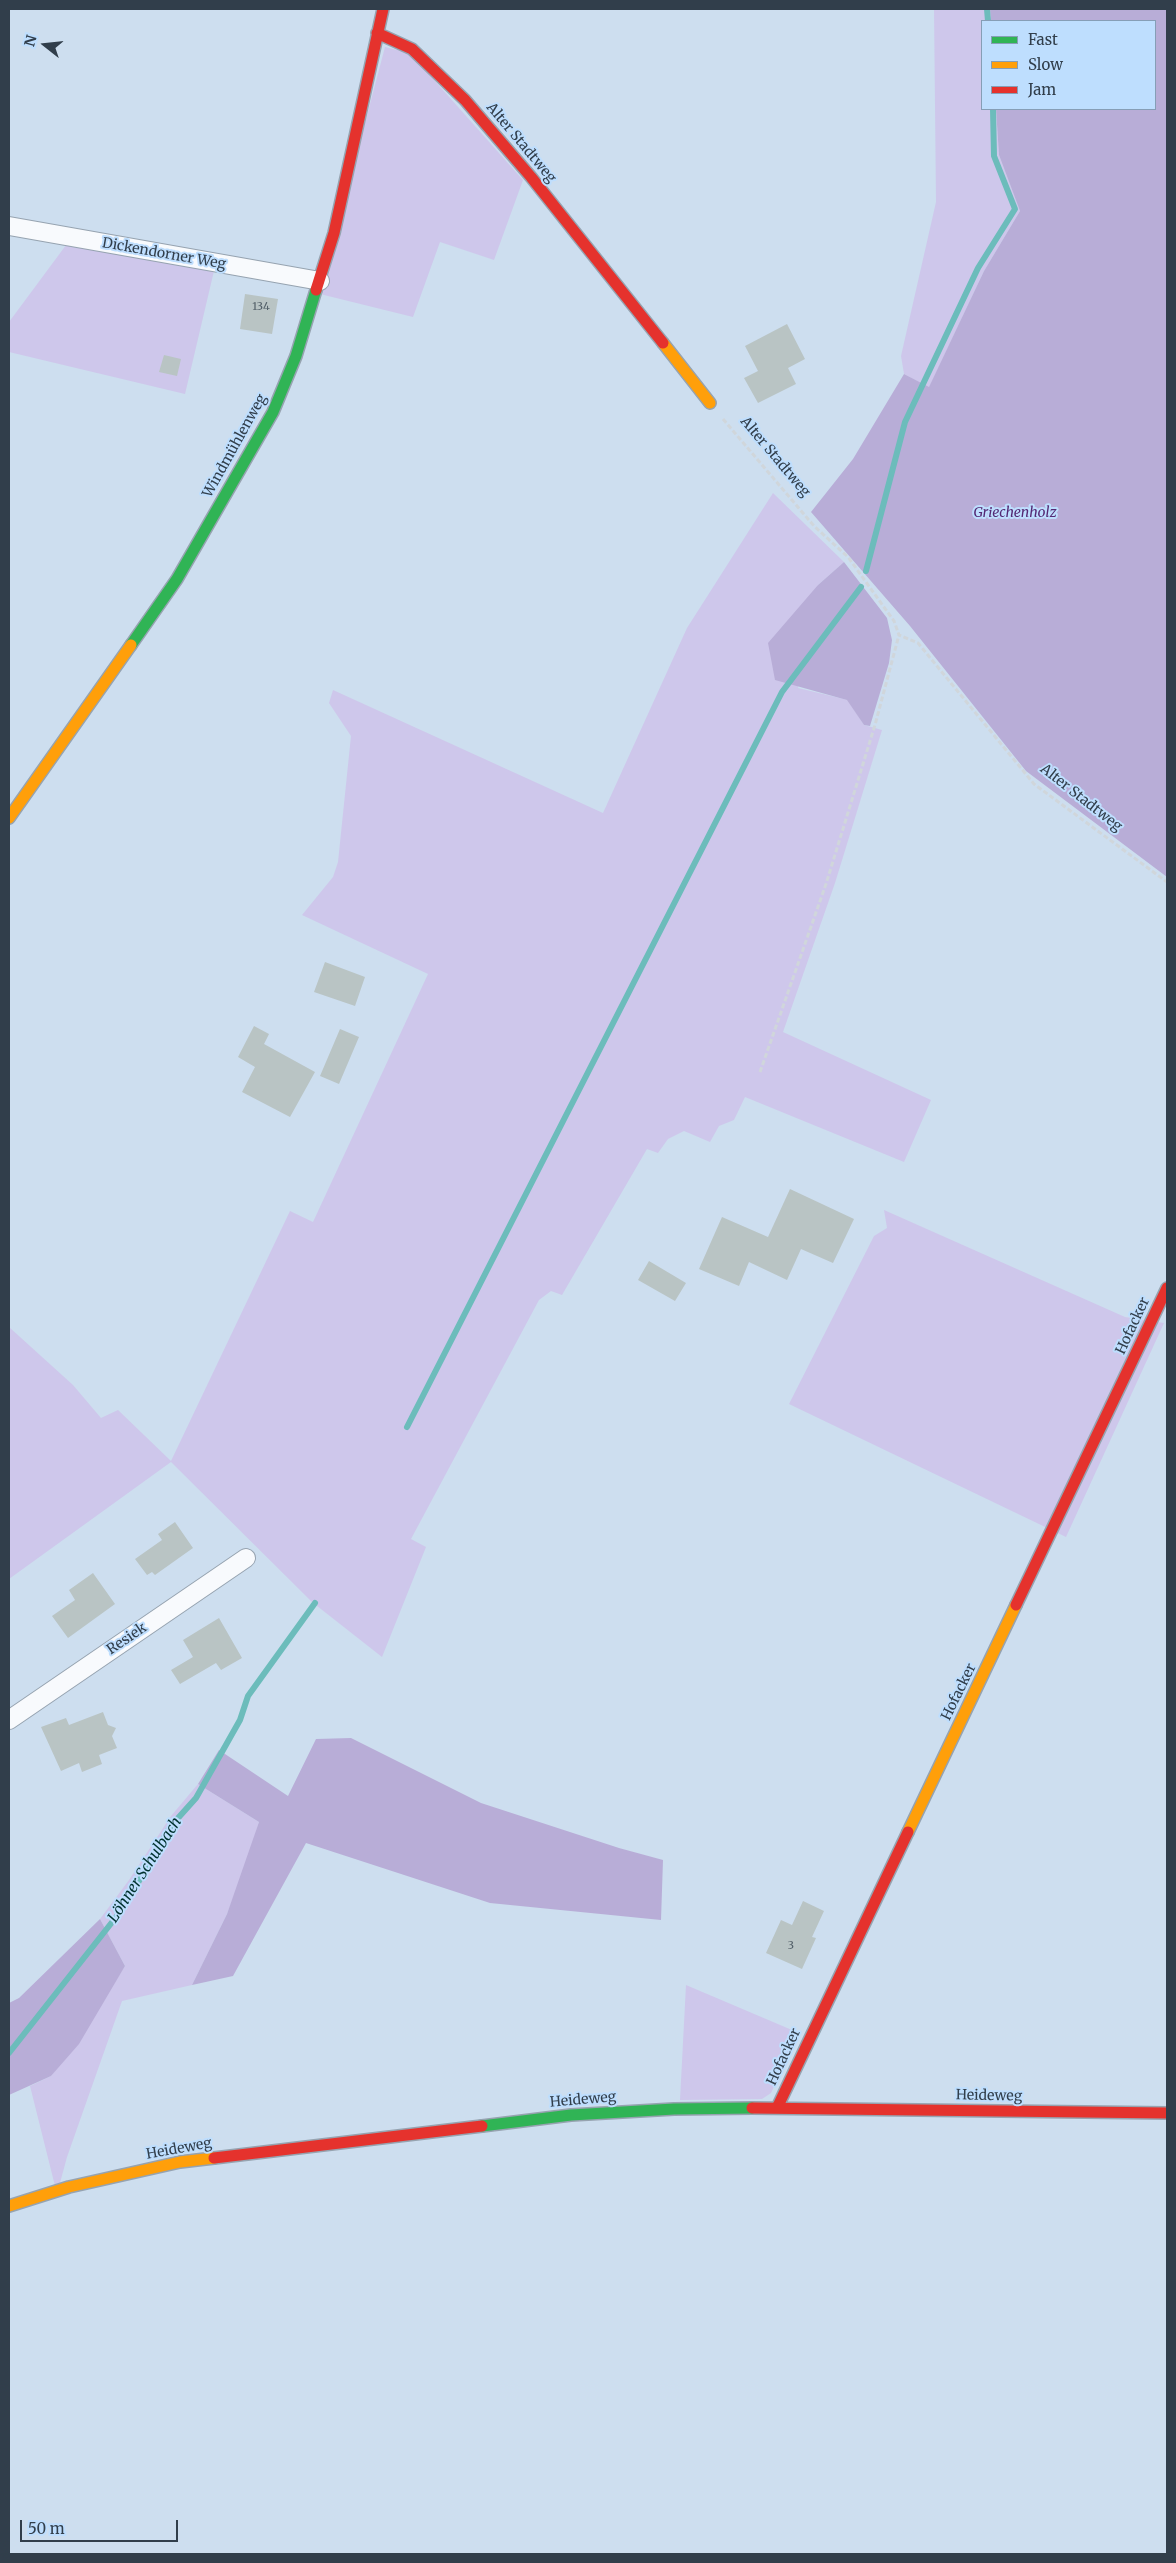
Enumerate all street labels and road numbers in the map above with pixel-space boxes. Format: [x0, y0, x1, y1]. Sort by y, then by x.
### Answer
street label: Alter Stadtweg [483, 100, 559, 186]
street label: Dickendorner Weg [101, 235, 227, 273]
street label: Windmühlenweg [200, 391, 270, 501]
street label: Alter Stadtweg [737, 414, 813, 500]
street label: Alter Stadtweg [1037, 761, 1125, 835]
street label: Hofacker [1112, 1295, 1154, 1357]
street label: Resiek [104, 1620, 150, 1658]
street label: Hofacker [938, 1661, 980, 1723]
street label: Hofacker [763, 2026, 805, 2088]
street label: Heideweg [956, 2087, 1022, 2105]
street label: Heideweg [549, 2089, 617, 2111]
street label: Heideweg [145, 2135, 213, 2163]

